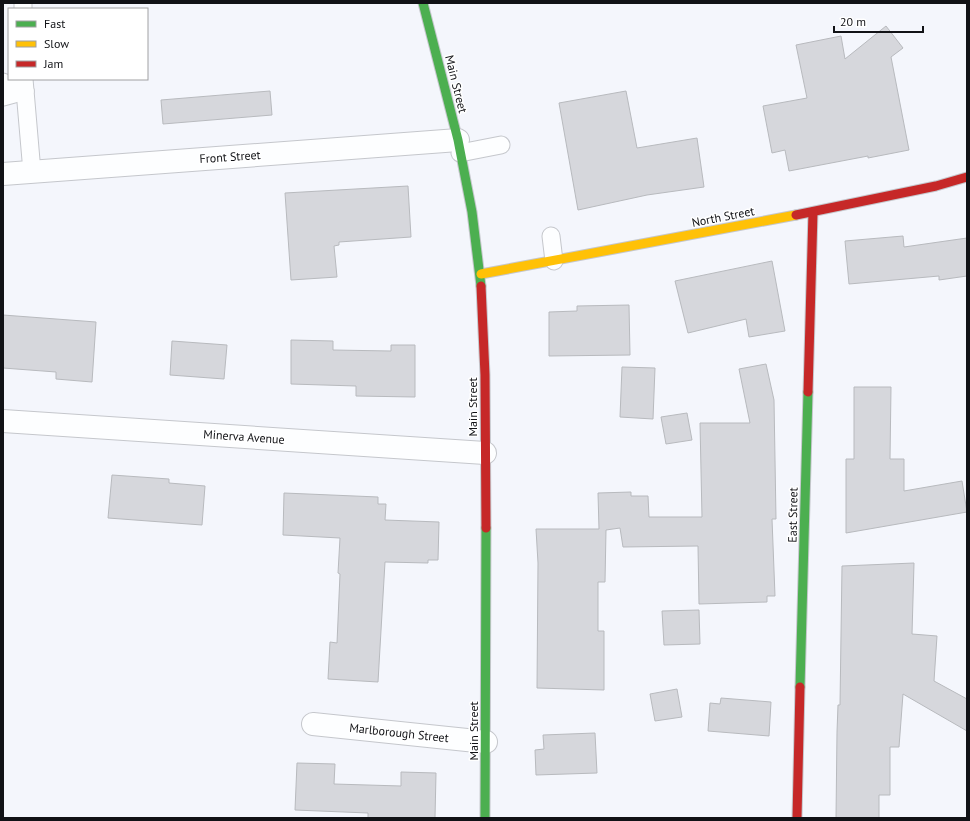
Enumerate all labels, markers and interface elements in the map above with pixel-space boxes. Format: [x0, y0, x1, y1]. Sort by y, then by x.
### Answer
legend [8, 8, 148, 80]
scale bar [834, 8, 923, 34]
text: 20 m [840, 14, 866, 29]
text: Fast [44, 16, 65, 31]
text: Slow [44, 36, 69, 51]
street label: Main Street [442, 53, 471, 114]
text: Jam [43, 56, 63, 71]
street label: Front Street [199, 147, 261, 166]
street label: North Street [690, 203, 755, 230]
street label: Main Street [465, 377, 480, 437]
street label: Minerva Avenue [203, 426, 285, 447]
street label: East Street [785, 487, 800, 543]
street label: Main Street [466, 701, 481, 761]
street label: Marlborough Street [349, 720, 449, 745]

